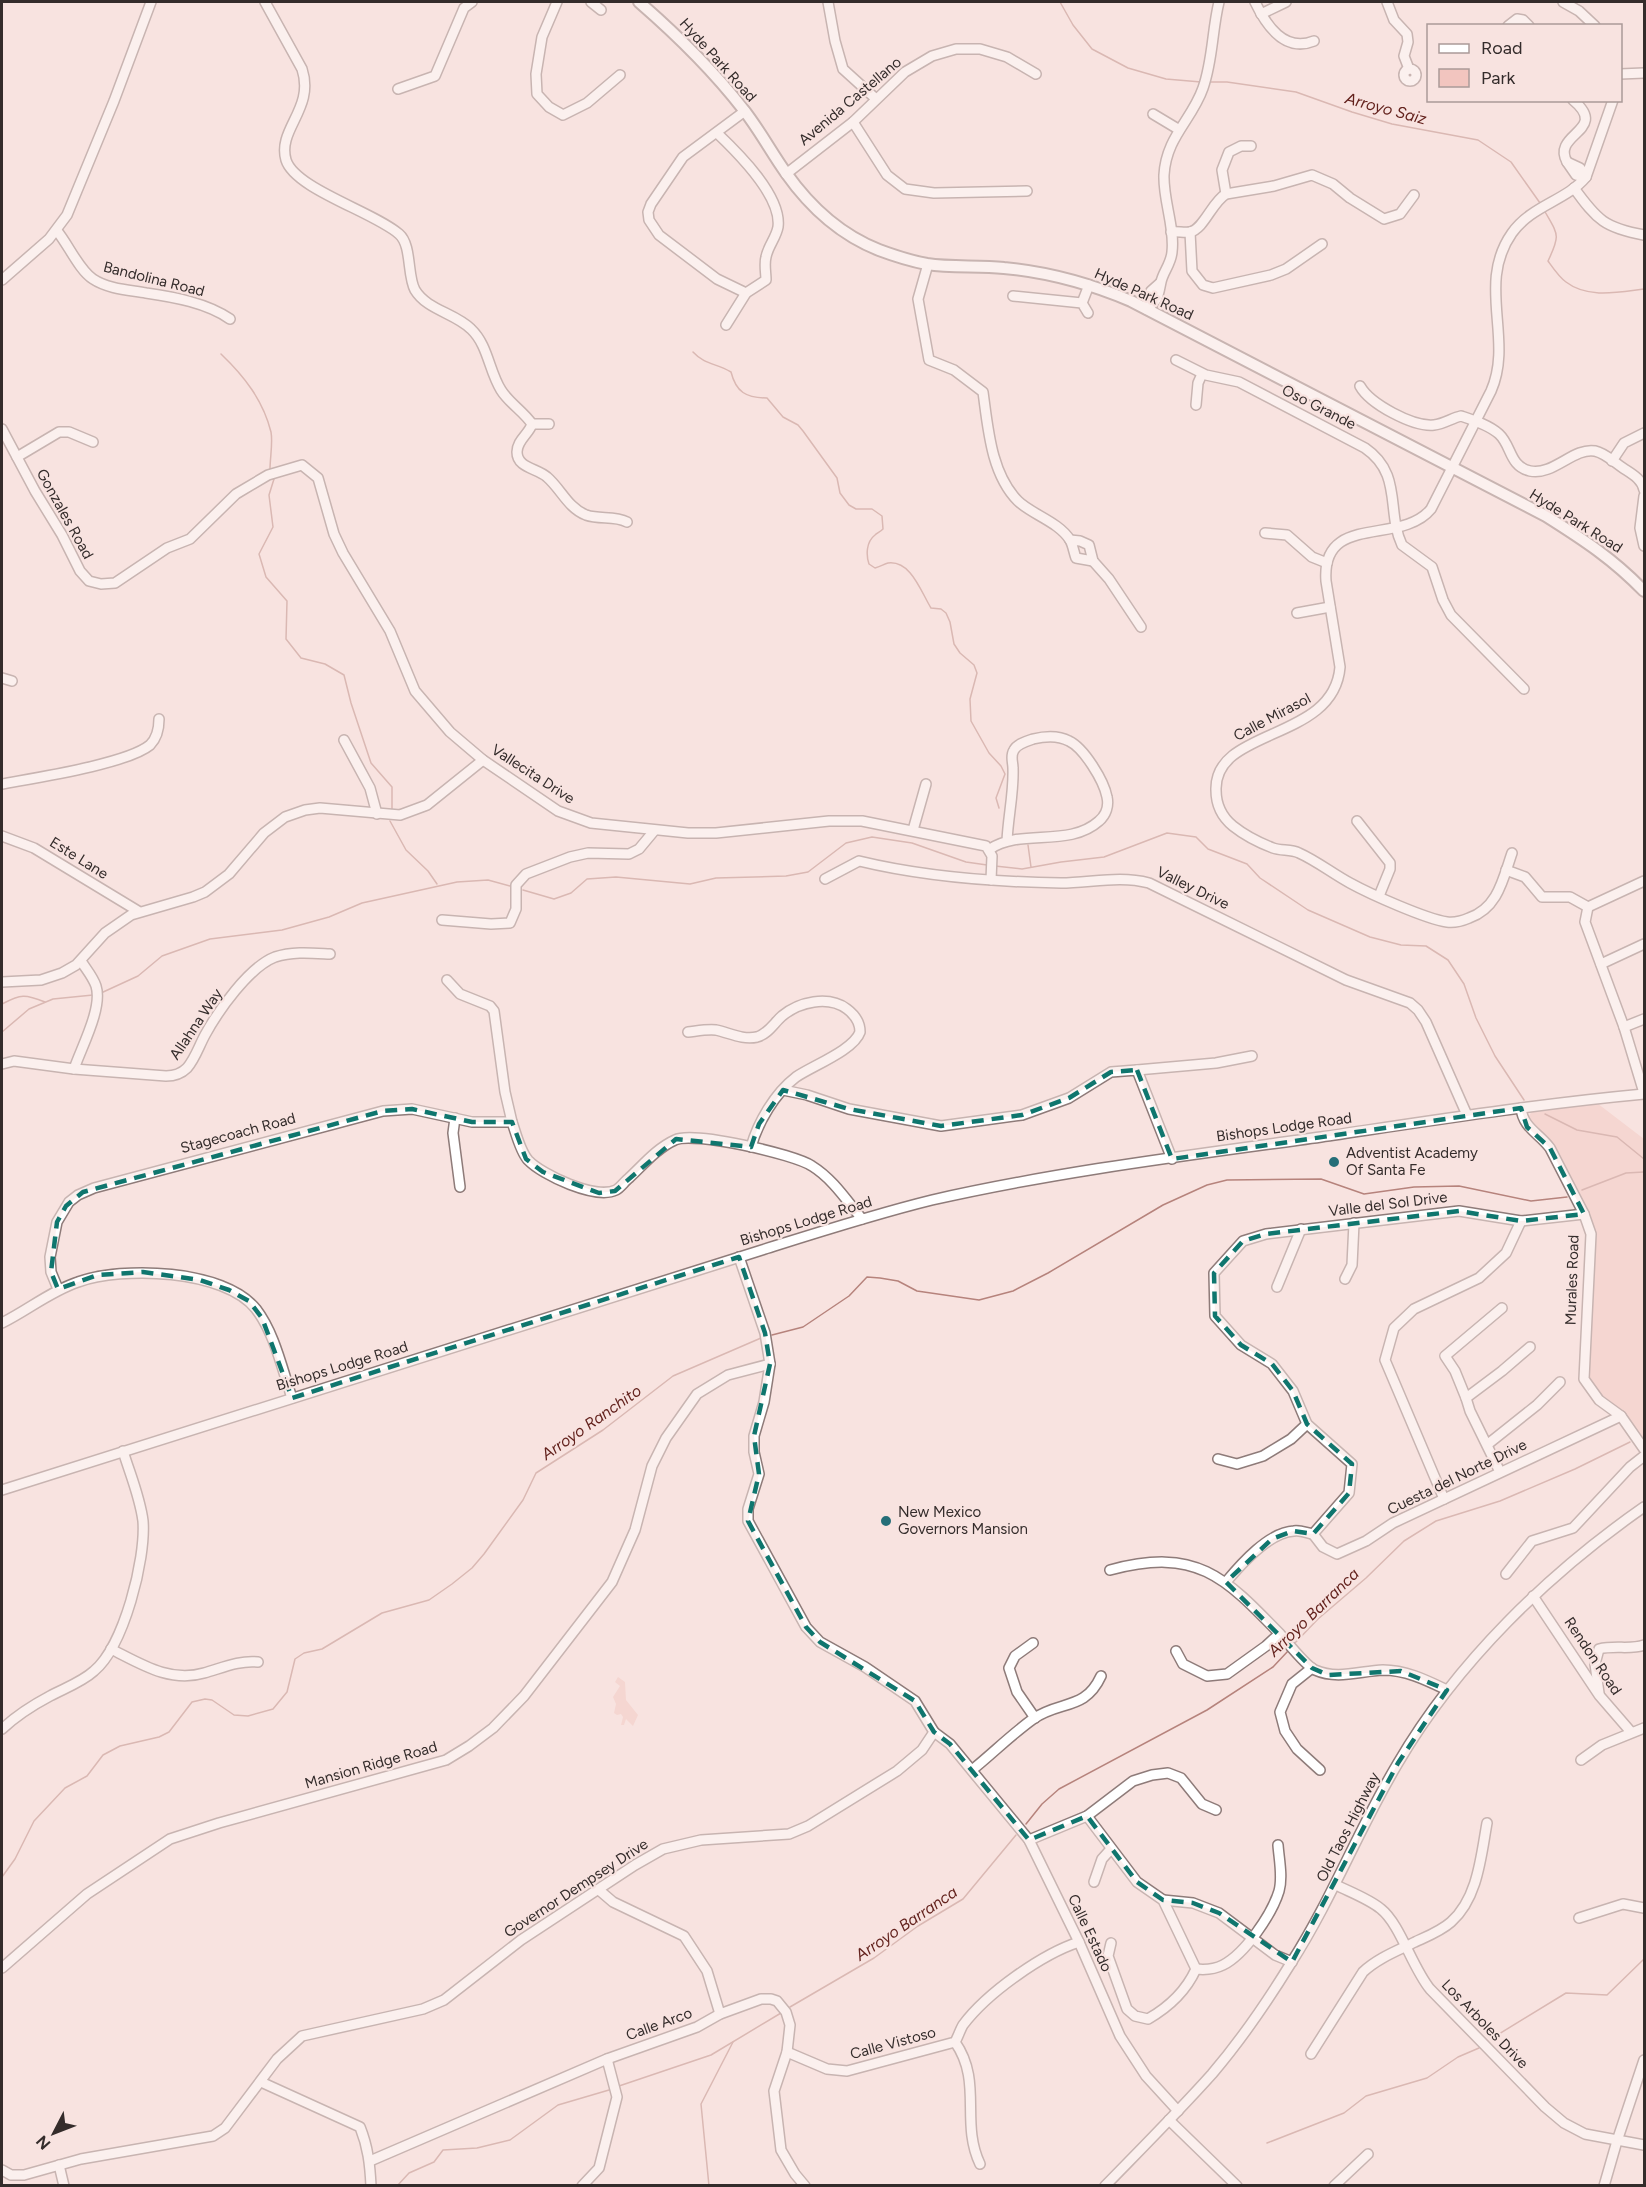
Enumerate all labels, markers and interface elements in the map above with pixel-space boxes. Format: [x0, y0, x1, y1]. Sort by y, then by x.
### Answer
street label: Hyde Park Road [676, 14, 760, 106]
legend [1427, 24, 1622, 102]
text: Road [1481, 37, 1522, 59]
street label: Avenida Castellano [795, 53, 905, 149]
text: Park [1481, 67, 1516, 89]
water label: Arroyo Saiz [1342, 88, 1429, 128]
street label: Bandolina Road [102, 258, 206, 300]
street label: Hyde Park Road [1092, 264, 1196, 324]
street label: Oso Grande [1279, 381, 1359, 433]
street label: Gonzales Road [33, 466, 97, 562]
street label: Hyde Park Road [1526, 485, 1626, 557]
street label: Calle Mirasol [1230, 689, 1314, 745]
street label: Vallecita Drive [488, 740, 578, 808]
street label: Este Lane [46, 833, 112, 883]
street label: Valley Drive [1154, 863, 1232, 913]
street label: Allahna Way [166, 985, 226, 1063]
street label: Stagecoach Road [178, 1109, 298, 1157]
street label: Bishops Lodge Road [1215, 1109, 1353, 1145]
place label: Adventist Academy Of Santa Fe [1346, 1144, 1478, 1179]
marker: Adventist Academy Of Santa Fe [1327, 1155, 1341, 1169]
street label: Valle del Sol Drive [1328, 1188, 1448, 1220]
street label: Bishops Lodge Road [738, 1192, 874, 1250]
street label: Murales Road [1561, 1234, 1583, 1326]
street label: Bishops Lodge Road [274, 1337, 410, 1395]
water label: Arroyo Ranchito [537, 1381, 645, 1464]
street label: Cuesta del Norte Drive [1384, 1435, 1530, 1519]
place label: New Mexico Governors Mansion [898, 1503, 1028, 1538]
marker: New Mexico Governors Mansion [879, 1514, 893, 1528]
water label: Arroyo Barranca [1263, 1564, 1363, 1661]
street label: Rendon Road [1560, 1614, 1626, 1698]
street label: Mansion Ridge Road [303, 1737, 439, 1793]
street label: Old Taos Highway [1313, 1769, 1383, 1885]
street label: Governor Dempsey Drive [501, 1835, 651, 1941]
water label: Arroyo Barranca [851, 1882, 961, 1965]
street label: Calle Estado [1064, 1891, 1116, 1975]
street label: Los Arboles Drive [1438, 1976, 1532, 2072]
street label: Calle Arco [623, 2004, 695, 2044]
street label: Calle Vistoso [848, 2023, 938, 2063]
north arrow [24, 2103, 84, 2163]
text: N [32, 2132, 54, 2154]

